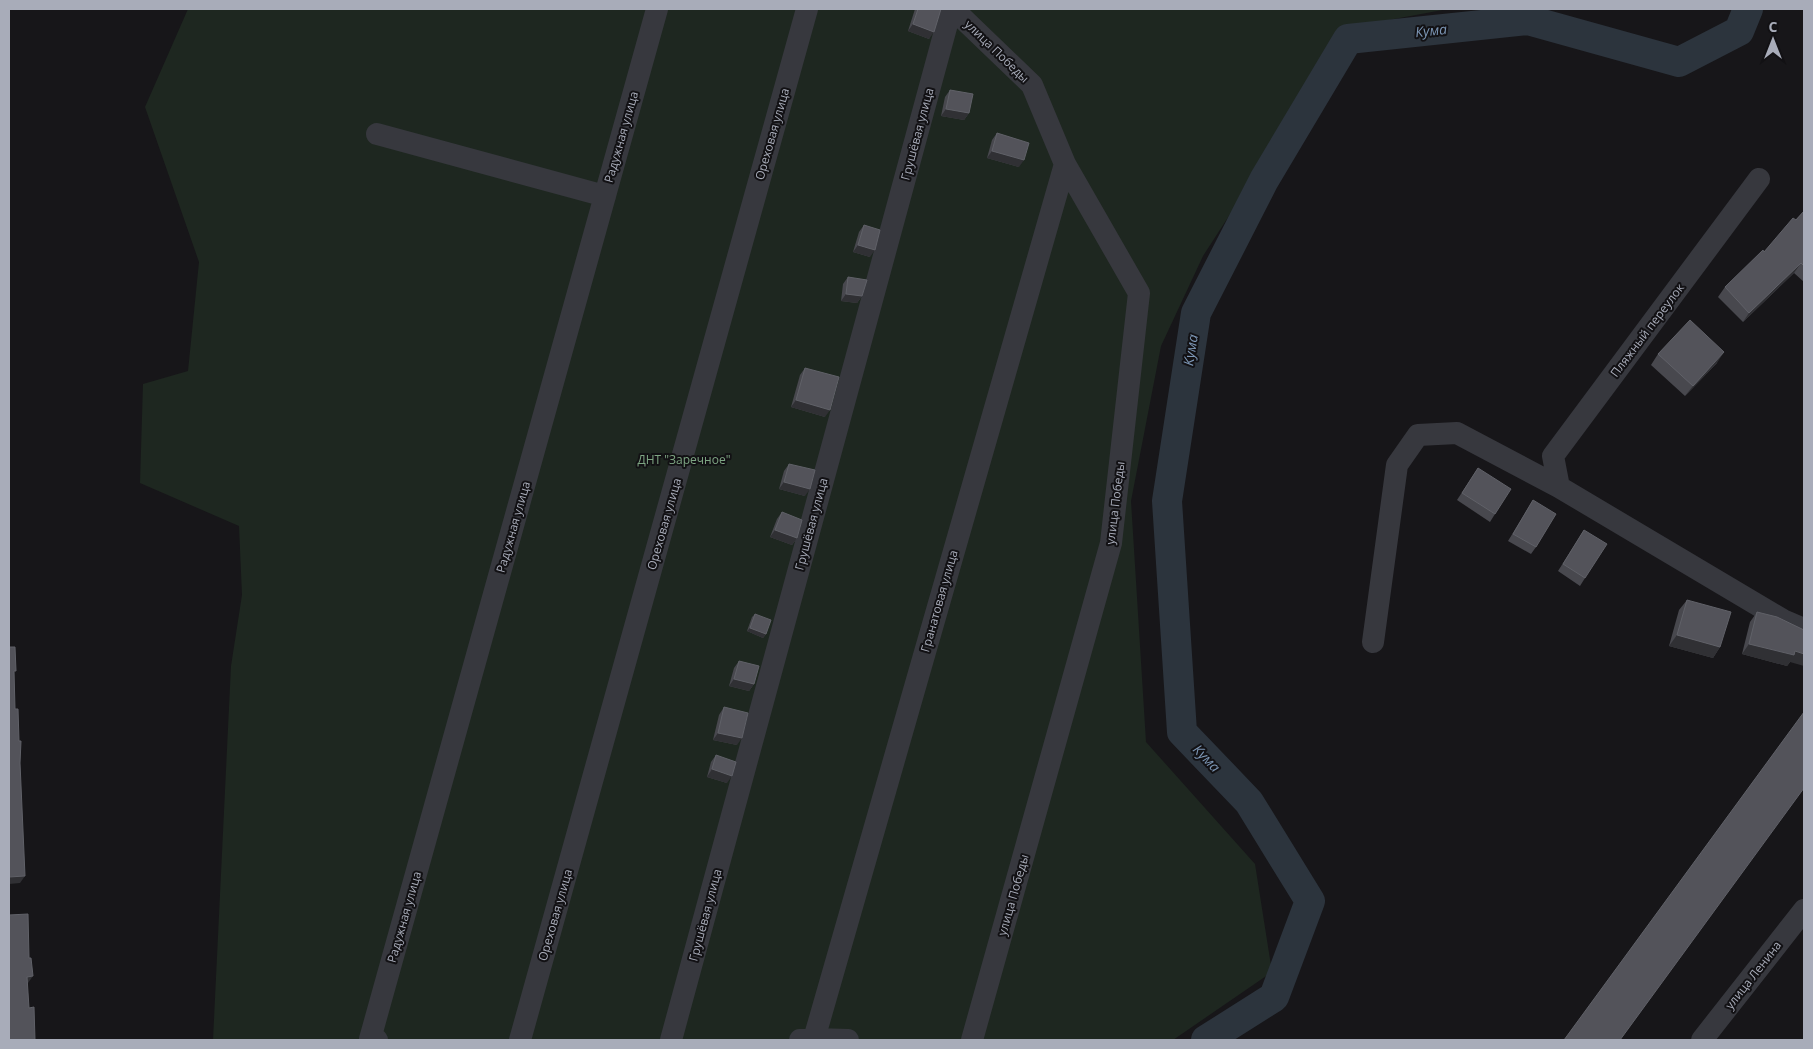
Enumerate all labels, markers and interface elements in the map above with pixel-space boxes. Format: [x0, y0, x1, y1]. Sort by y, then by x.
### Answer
north arrow [1748, 15, 1798, 65]
street label: улица Победы [961, 16, 1033, 86]
text: С [1769, 17, 1778, 36]
water label: Кума [1414, 19, 1448, 41]
street label: Ореховая улица [751, 86, 793, 182]
street label: Грушёвая улица [896, 86, 938, 182]
street label: Радужная улица [600, 89, 642, 185]
street label: Пляжный переулок [1606, 279, 1688, 380]
water label: Кума [1178, 333, 1202, 367]
park label: ДНТ "Заречное" [638, 451, 730, 468]
street label: улица Победы [1101, 460, 1129, 546]
street label: Ореховая улица [643, 476, 685, 572]
street label: Грушёвая улица [790, 476, 832, 572]
street label: Радужная улица [492, 479, 534, 575]
street label: Гранатовая улица [916, 548, 962, 654]
water label: Кума [1189, 740, 1225, 776]
street label: улица Победы [993, 852, 1033, 938]
street label: Ореховая улица [534, 867, 576, 963]
street label: Грушёвая улица [684, 867, 726, 963]
street label: Радужная улица [383, 869, 425, 965]
street label: улица Ленина [1721, 937, 1785, 1013]

